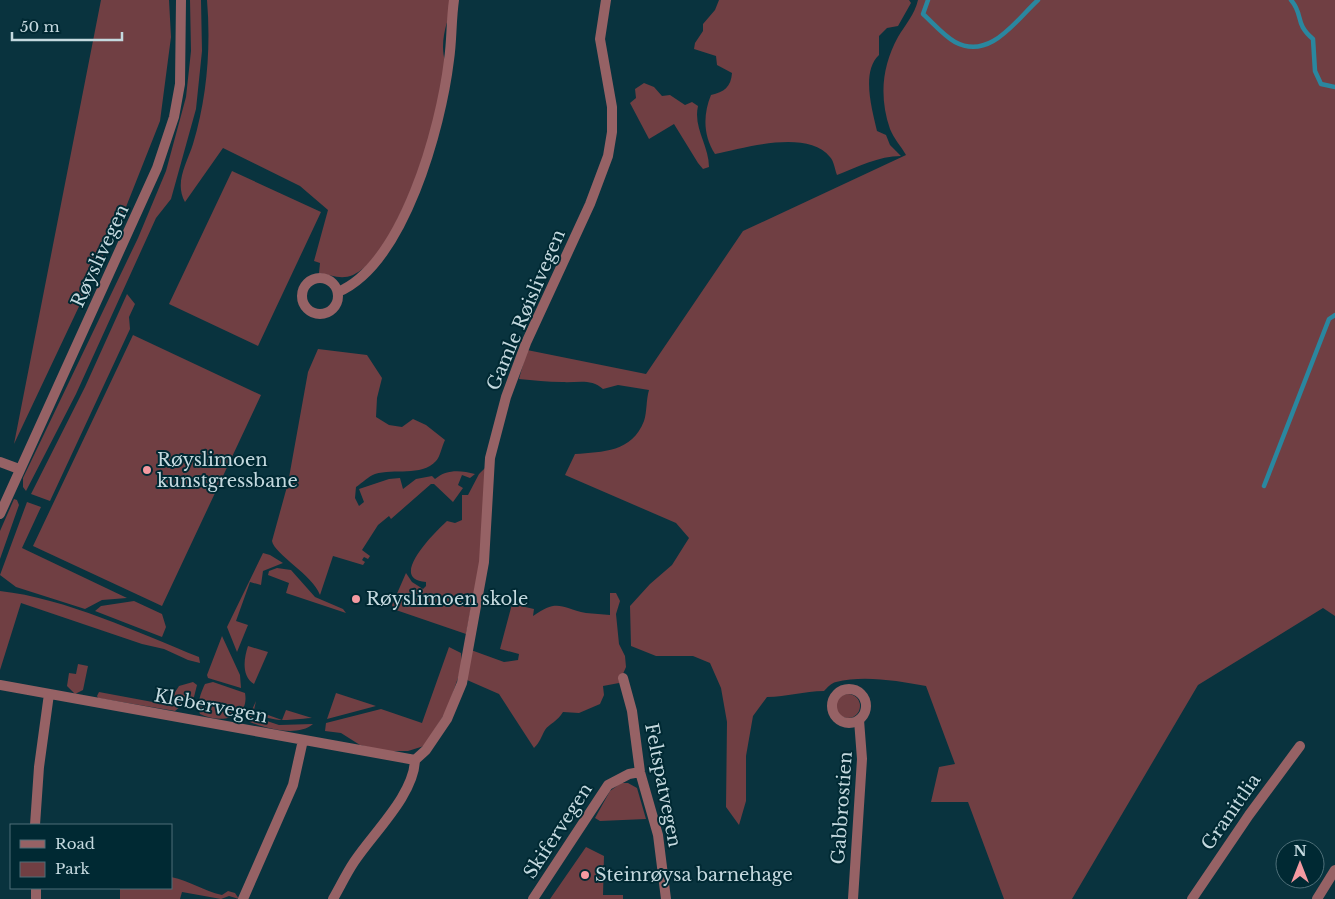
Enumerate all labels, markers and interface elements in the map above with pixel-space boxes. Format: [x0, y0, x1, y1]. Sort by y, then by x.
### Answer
scale bar [12, 10, 122, 42]
text: 50 m [20, 17, 60, 36]
street label: Røyslivegen [67, 201, 133, 311]
street label: Gamle Røislivegen [482, 226, 570, 394]
place label: Røyslimoen kunstgressbane [157, 449, 298, 492]
marker: Røyslimoen kunstgressbane [141, 464, 153, 476]
place label: Røyslimoen skole [366, 588, 528, 610]
marker: Røyslimoen skole [350, 593, 362, 605]
street label: Klebervegen [152, 684, 270, 728]
street label: Feltspatvegen [640, 721, 686, 849]
street label: Gabbrostien [827, 751, 857, 865]
street label: Granittlia [1197, 769, 1265, 854]
street label: Skifervegen [519, 779, 597, 883]
legend [10, 824, 172, 889]
text: Road [55, 834, 95, 853]
north arrow [1275, 839, 1325, 889]
text: N [1293, 842, 1307, 860]
text: Park [55, 859, 91, 878]
place label: Steinrøysa barnehage [595, 864, 793, 886]
marker: Steinrøysa barnehage [579, 869, 591, 881]

